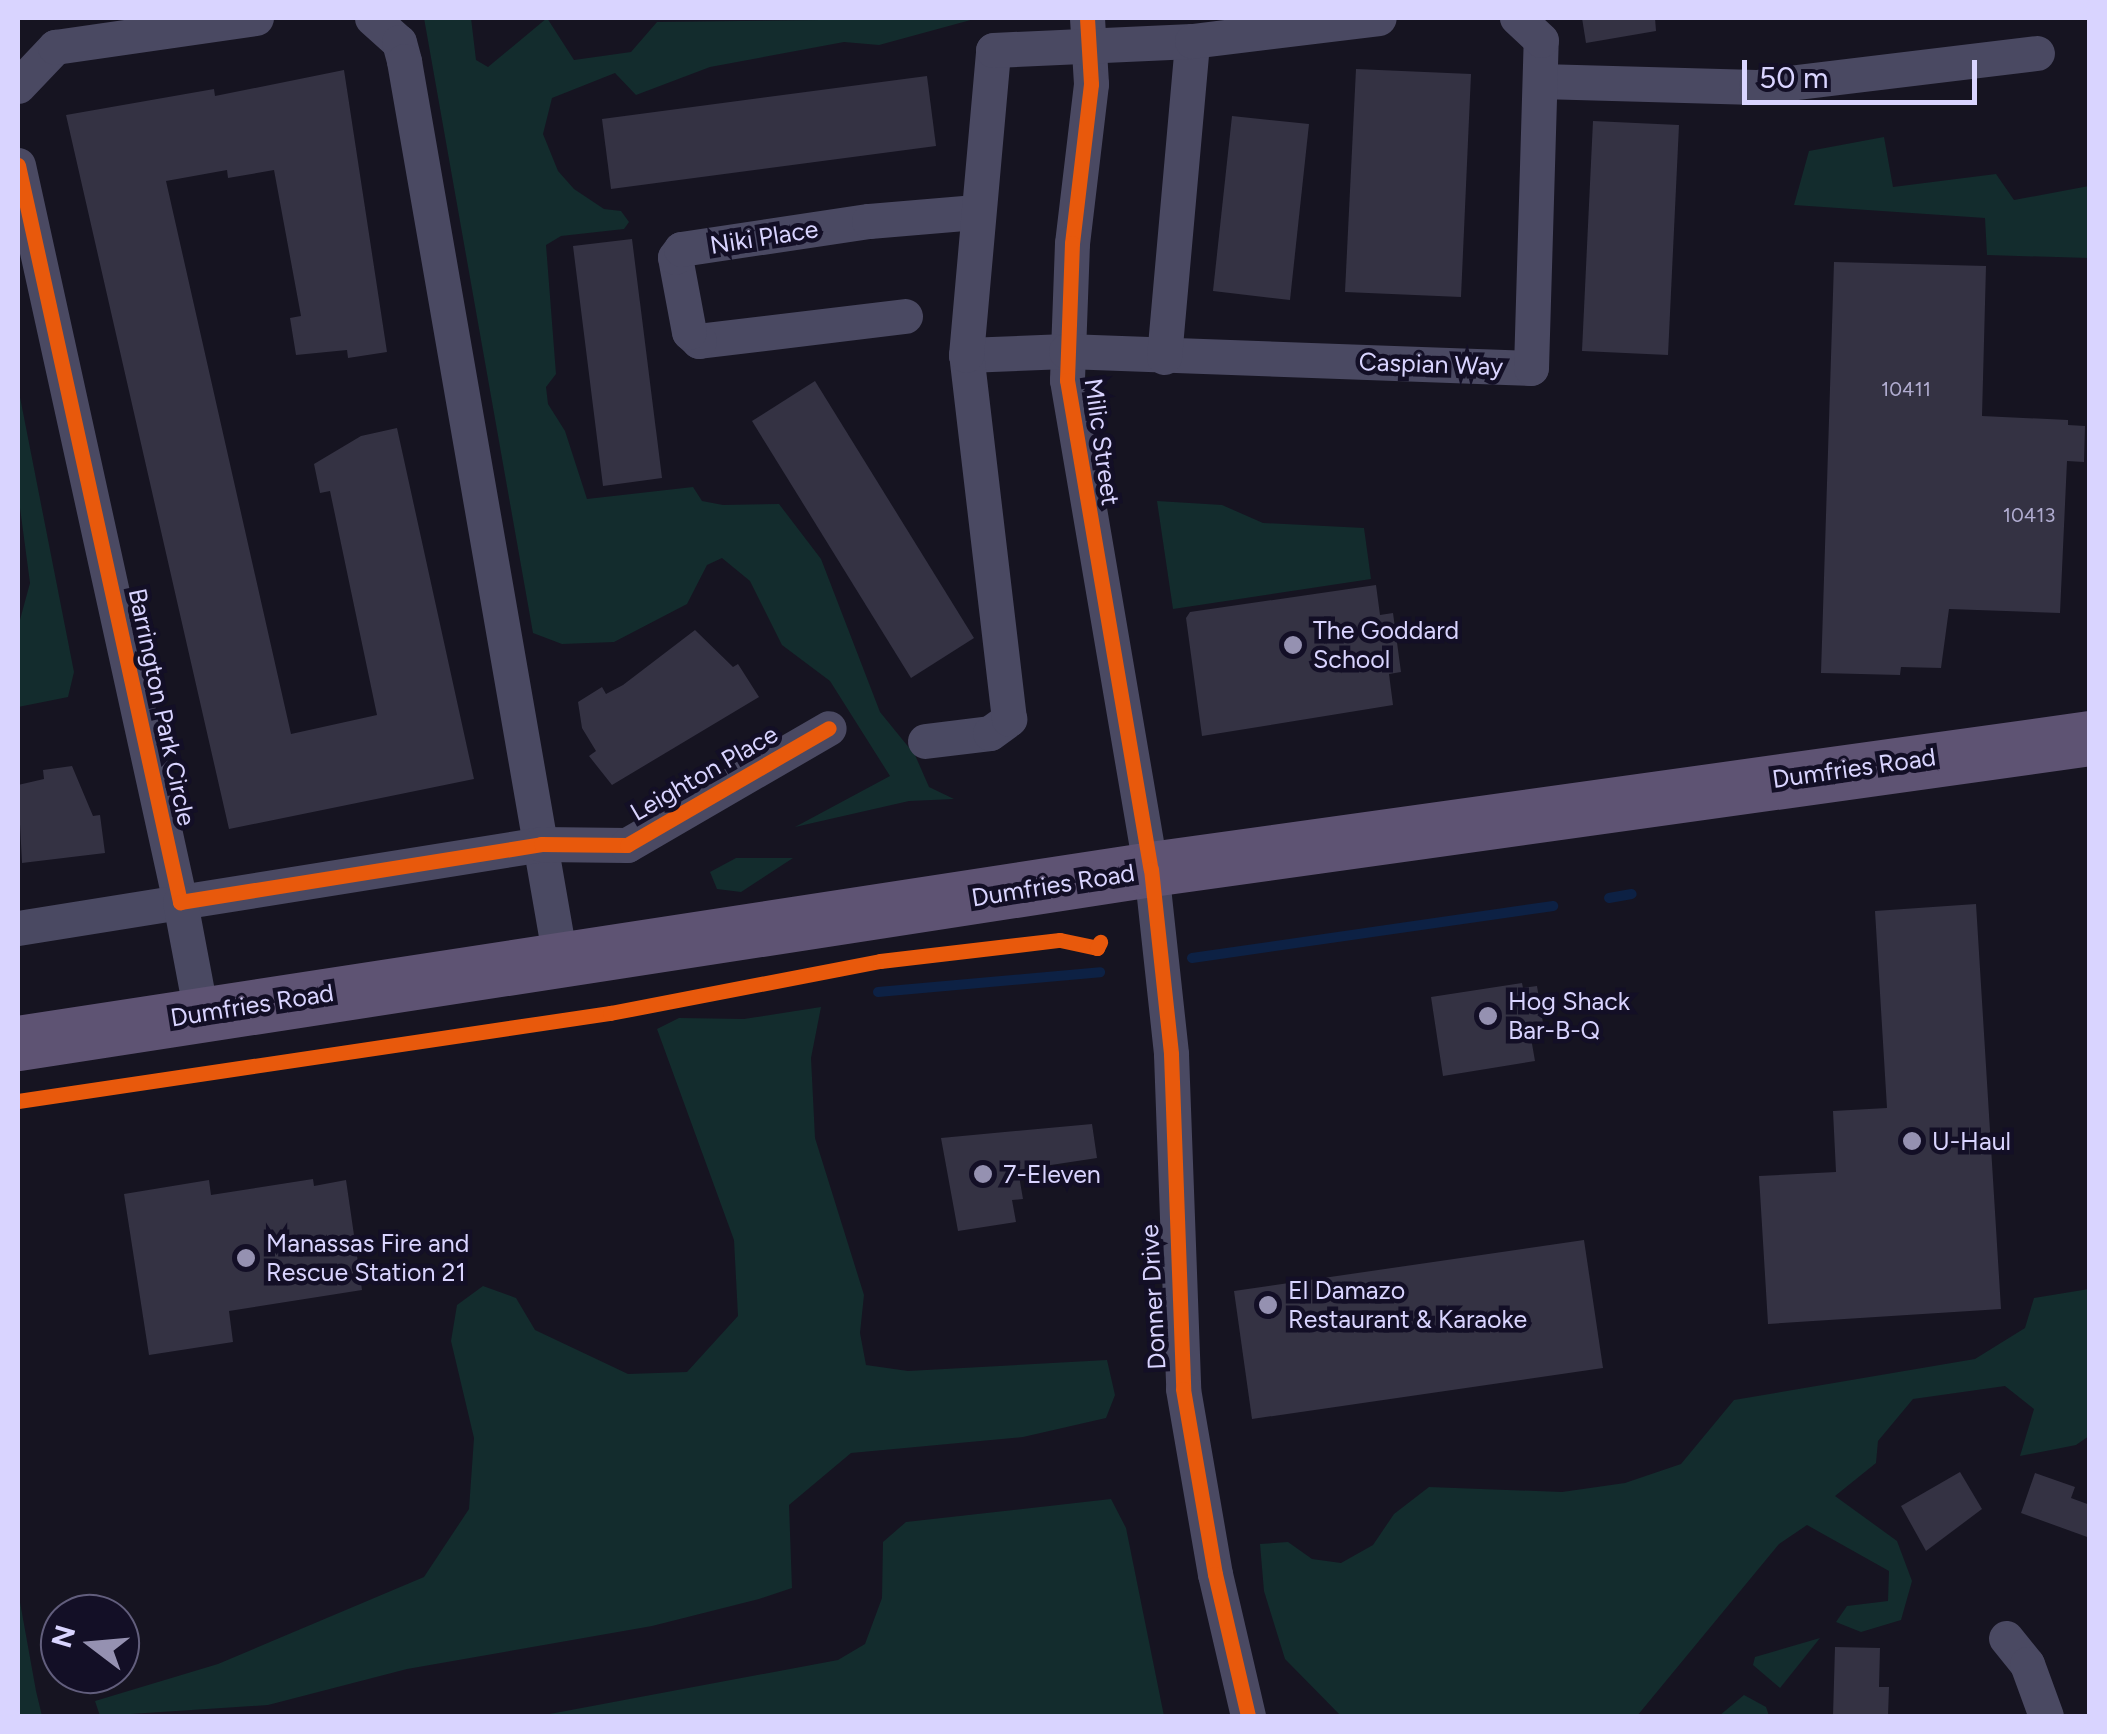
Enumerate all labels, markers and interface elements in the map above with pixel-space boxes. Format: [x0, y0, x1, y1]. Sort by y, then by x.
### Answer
scale bar [1747, 40, 1982, 102]
text: 50 m [1759, 59, 1828, 96]
street label: Niki Place [708, 214, 820, 260]
street label: Caspian Way [1358, 346, 1504, 382]
street label: Milic Street [1078, 377, 1126, 507]
house number: 10411 [1881, 377, 1931, 401]
house number: 10413 [2003, 503, 2055, 527]
street label: Barrington Park Circle [122, 586, 202, 828]
place label: The Goddard School [1313, 616, 1459, 675]
marker: The Goddard School [1282, 634, 1304, 656]
street label: Leighton Place [625, 719, 783, 827]
street label: Dumfries Road [1770, 742, 1938, 794]
street label: Dumfries Road [969, 857, 1137, 913]
street label: Dumfries Road [168, 977, 336, 1033]
place label: Hog Shack Bar-B-Q [1508, 987, 1630, 1046]
marker: Hog Shack Bar-B-Q [1477, 1005, 1499, 1027]
place label: U-Haul [1932, 1126, 2011, 1156]
marker: U-Haul [1901, 1130, 1923, 1152]
place label: 7-Eleven [1003, 1159, 1101, 1189]
marker: 7-Eleven [972, 1163, 994, 1185]
street label: Donner Drive [1134, 1223, 1172, 1371]
place label: Manassas Fire and Rescue Station 21 [266, 1229, 469, 1288]
marker: Manassas Fire and Rescue Station 21 [235, 1247, 257, 1269]
place label: El Damazo Restaurant & Karaoke [1288, 1276, 1527, 1335]
marker: El Damazo Restaurant & Karaoke [1257, 1294, 1279, 1316]
north arrow [40, 1594, 140, 1694]
text: N [44, 1621, 82, 1651]

